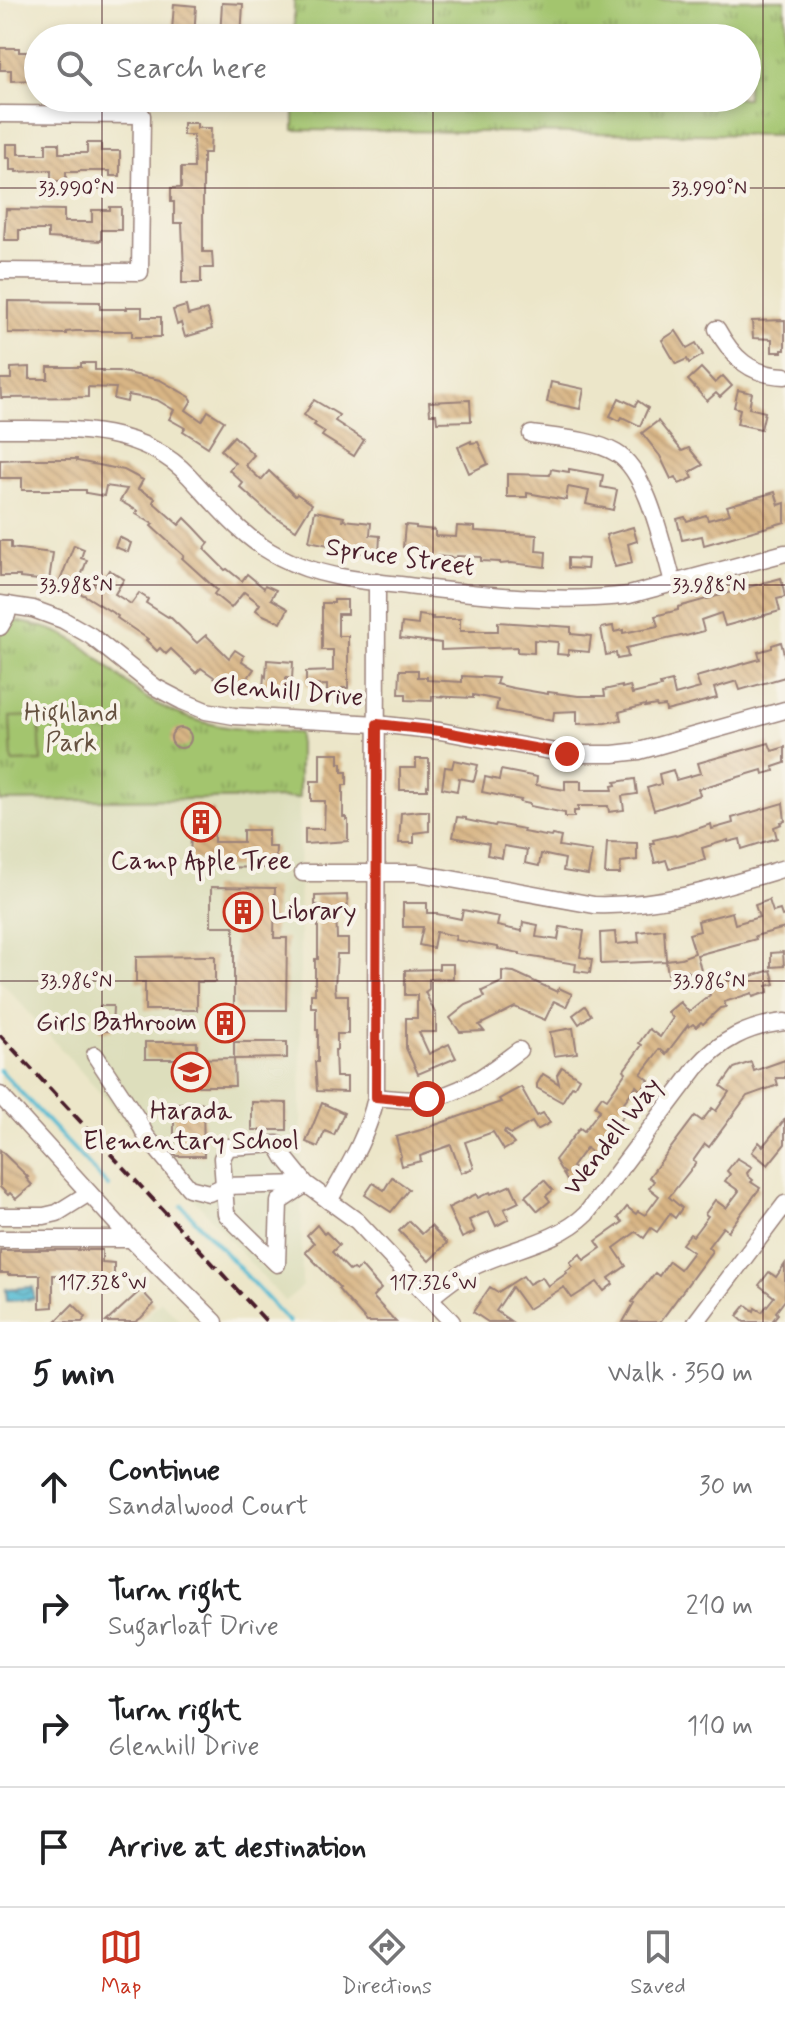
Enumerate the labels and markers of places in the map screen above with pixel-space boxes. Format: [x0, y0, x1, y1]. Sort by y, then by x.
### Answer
building icon: Camp Apple Tree [180, 801, 222, 843]
place label: Camp Apple Tree [111, 845, 291, 882]
building icon: Library [222, 891, 264, 933]
place label: Library [271, 895, 357, 929]
building icon: Girls Bathroom [204, 1002, 246, 1044]
place label: Girls Bathroom [36, 1006, 197, 1040]
school or university icon: Harada Elementary School [170, 1051, 212, 1093]
place label: Harada Elementary School [83, 1095, 299, 1159]

